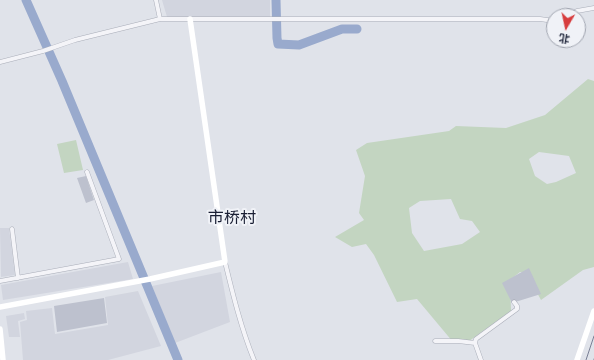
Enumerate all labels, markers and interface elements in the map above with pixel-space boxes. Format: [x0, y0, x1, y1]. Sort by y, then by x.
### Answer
north arrow [546, 8, 586, 48]
text: 北 [558, 31, 571, 47]
district label: 市桥村 [208, 208, 256, 228]

